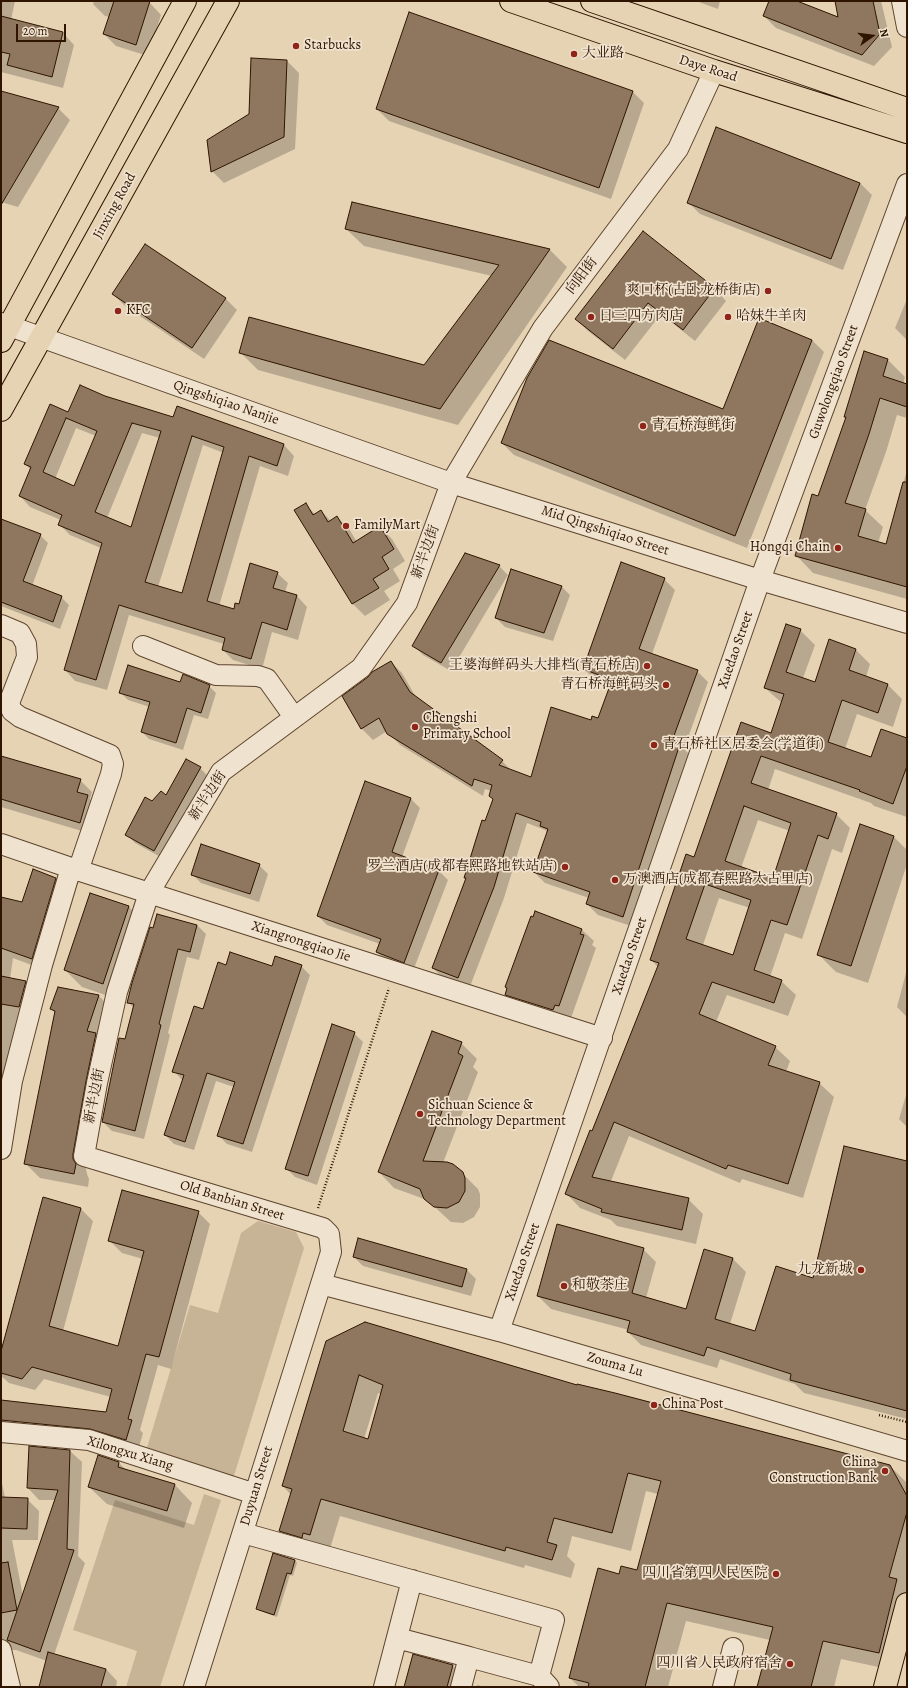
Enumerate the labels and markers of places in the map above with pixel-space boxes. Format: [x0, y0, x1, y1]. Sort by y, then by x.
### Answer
place label: Starbucks [304, 38, 361, 54]
marker: Starbucks [291, 41, 301, 51]
place label: 大业路 [582, 46, 624, 62]
marker: 大业路 [569, 49, 579, 59]
place label: 爽口杯(古卧龙桥街店) [626, 283, 760, 299]
marker: 爽口杯(古卧龙桥街店) [763, 286, 773, 296]
place label: KFC [126, 303, 151, 319]
marker: KFC [113, 306, 123, 316]
place label: 日三四方肉店 [599, 309, 683, 325]
place label: 哈妹牛羊肉 [736, 309, 806, 325]
marker: 日三四方肉店 [586, 312, 596, 322]
marker: 哈妹牛羊肉 [723, 312, 733, 322]
place label: 青石桥海鲜街 [651, 418, 735, 434]
marker: 青石桥海鲜街 [638, 421, 648, 431]
place label: FamilyMart [354, 518, 420, 534]
marker: FamilyMart [341, 521, 351, 531]
place label: Hongqi Chain [750, 540, 830, 556]
marker: Hongqi Chain [833, 543, 843, 553]
place label: 王婆海鲜码头大排档(青石桥店) [449, 658, 639, 674]
marker: 王婆海鲜码头大排档(青石桥店) [642, 661, 652, 671]
place label: 青石桥海鲜码头 [560, 677, 658, 693]
marker: 青石桥海鲜码头 [661, 680, 671, 690]
place label: Chengshi Primary School [423, 711, 511, 744]
marker: Chengshi Primary School [410, 722, 420, 732]
place label: 青石桥社区居委会(学道街) [662, 737, 824, 753]
marker: 青石桥社区居委会(学道街) [649, 740, 659, 750]
place label: 罗兰酒店(成都春熙路地铁站店) [367, 859, 557, 875]
marker: 罗兰酒店(成都春熙路地铁站店) [560, 862, 570, 872]
place label: 万澳酒店(成都春熙路太古里店) [623, 872, 813, 888]
marker: 万澳酒店(成都春熙路太古里店) [610, 875, 620, 885]
place label: Sichuan Science & Technology Department [428, 1098, 566, 1130]
marker: Sichuan Science & Technology Department [415, 1109, 425, 1119]
place label: 九龙新城 [797, 1262, 853, 1278]
marker: 九龙新城 [856, 1265, 866, 1275]
place label: 和敬茶庄 [572, 1278, 628, 1294]
marker: 和敬茶庄 [559, 1281, 569, 1291]
place label: China Post [662, 1397, 723, 1413]
marker: China Post [649, 1400, 659, 1410]
place label: China Construction Bank [769, 1455, 877, 1488]
marker: China Construction Bank [880, 1466, 890, 1476]
place label: 四川省第四人民医院 [642, 1566, 768, 1582]
marker: 四川省第四人民医院 [771, 1569, 781, 1579]
place label: 四川省人民政府宿舍 [656, 1656, 782, 1672]
marker: 四川省人民政府宿舍 [785, 1659, 795, 1669]

